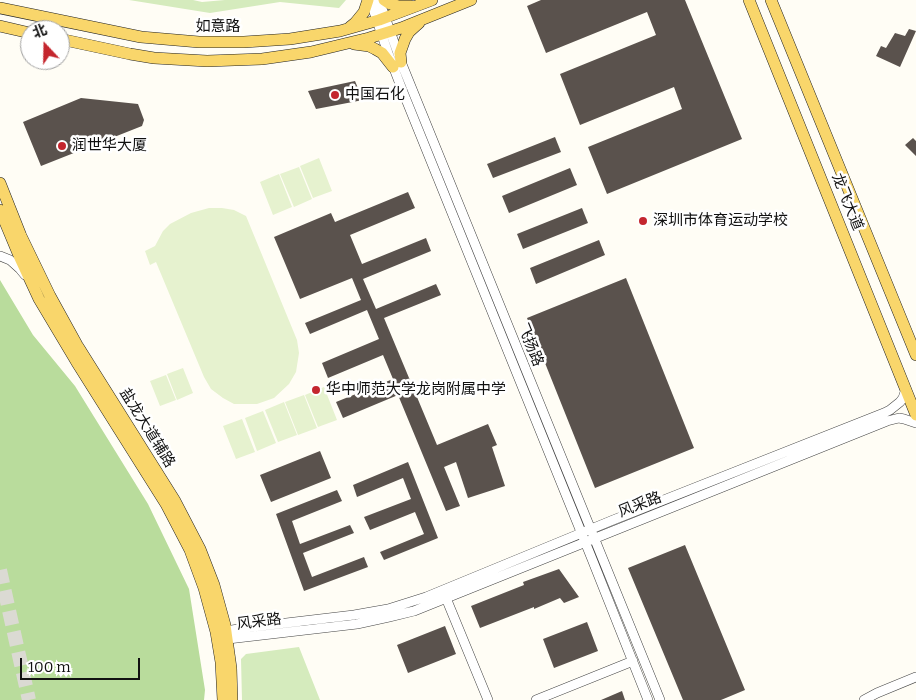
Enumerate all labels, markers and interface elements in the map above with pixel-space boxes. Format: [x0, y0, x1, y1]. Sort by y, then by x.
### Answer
street label: 如意路 [196, 18, 240, 36]
north arrow [20, 20, 70, 70]
text: 北 [30, 21, 49, 42]
place label: 中国石化 [345, 86, 405, 104]
marker: 中国石化 [329, 89, 341, 101]
place label: 润世华大厦 [72, 137, 147, 155]
marker: 润世华大厦 [56, 140, 68, 152]
street label: 龙飞大道 [827, 171, 867, 233]
place label: 深圳市体育运动学校 [653, 212, 788, 230]
marker: 深圳市体育运动学校 [637, 215, 649, 227]
street label: 飞扬路 [513, 321, 547, 369]
place label: 华中师范大学龙岗附属中学 [326, 381, 506, 399]
marker: 华中师范大学龙岗附属中学 [310, 384, 322, 396]
street label: 盐龙大道辅路 [116, 385, 178, 471]
street label: 风采路 [616, 489, 664, 521]
street label: 风采路 [236, 610, 282, 634]
scale bar [22, 648, 142, 680]
text: 100 m [28, 658, 71, 676]

